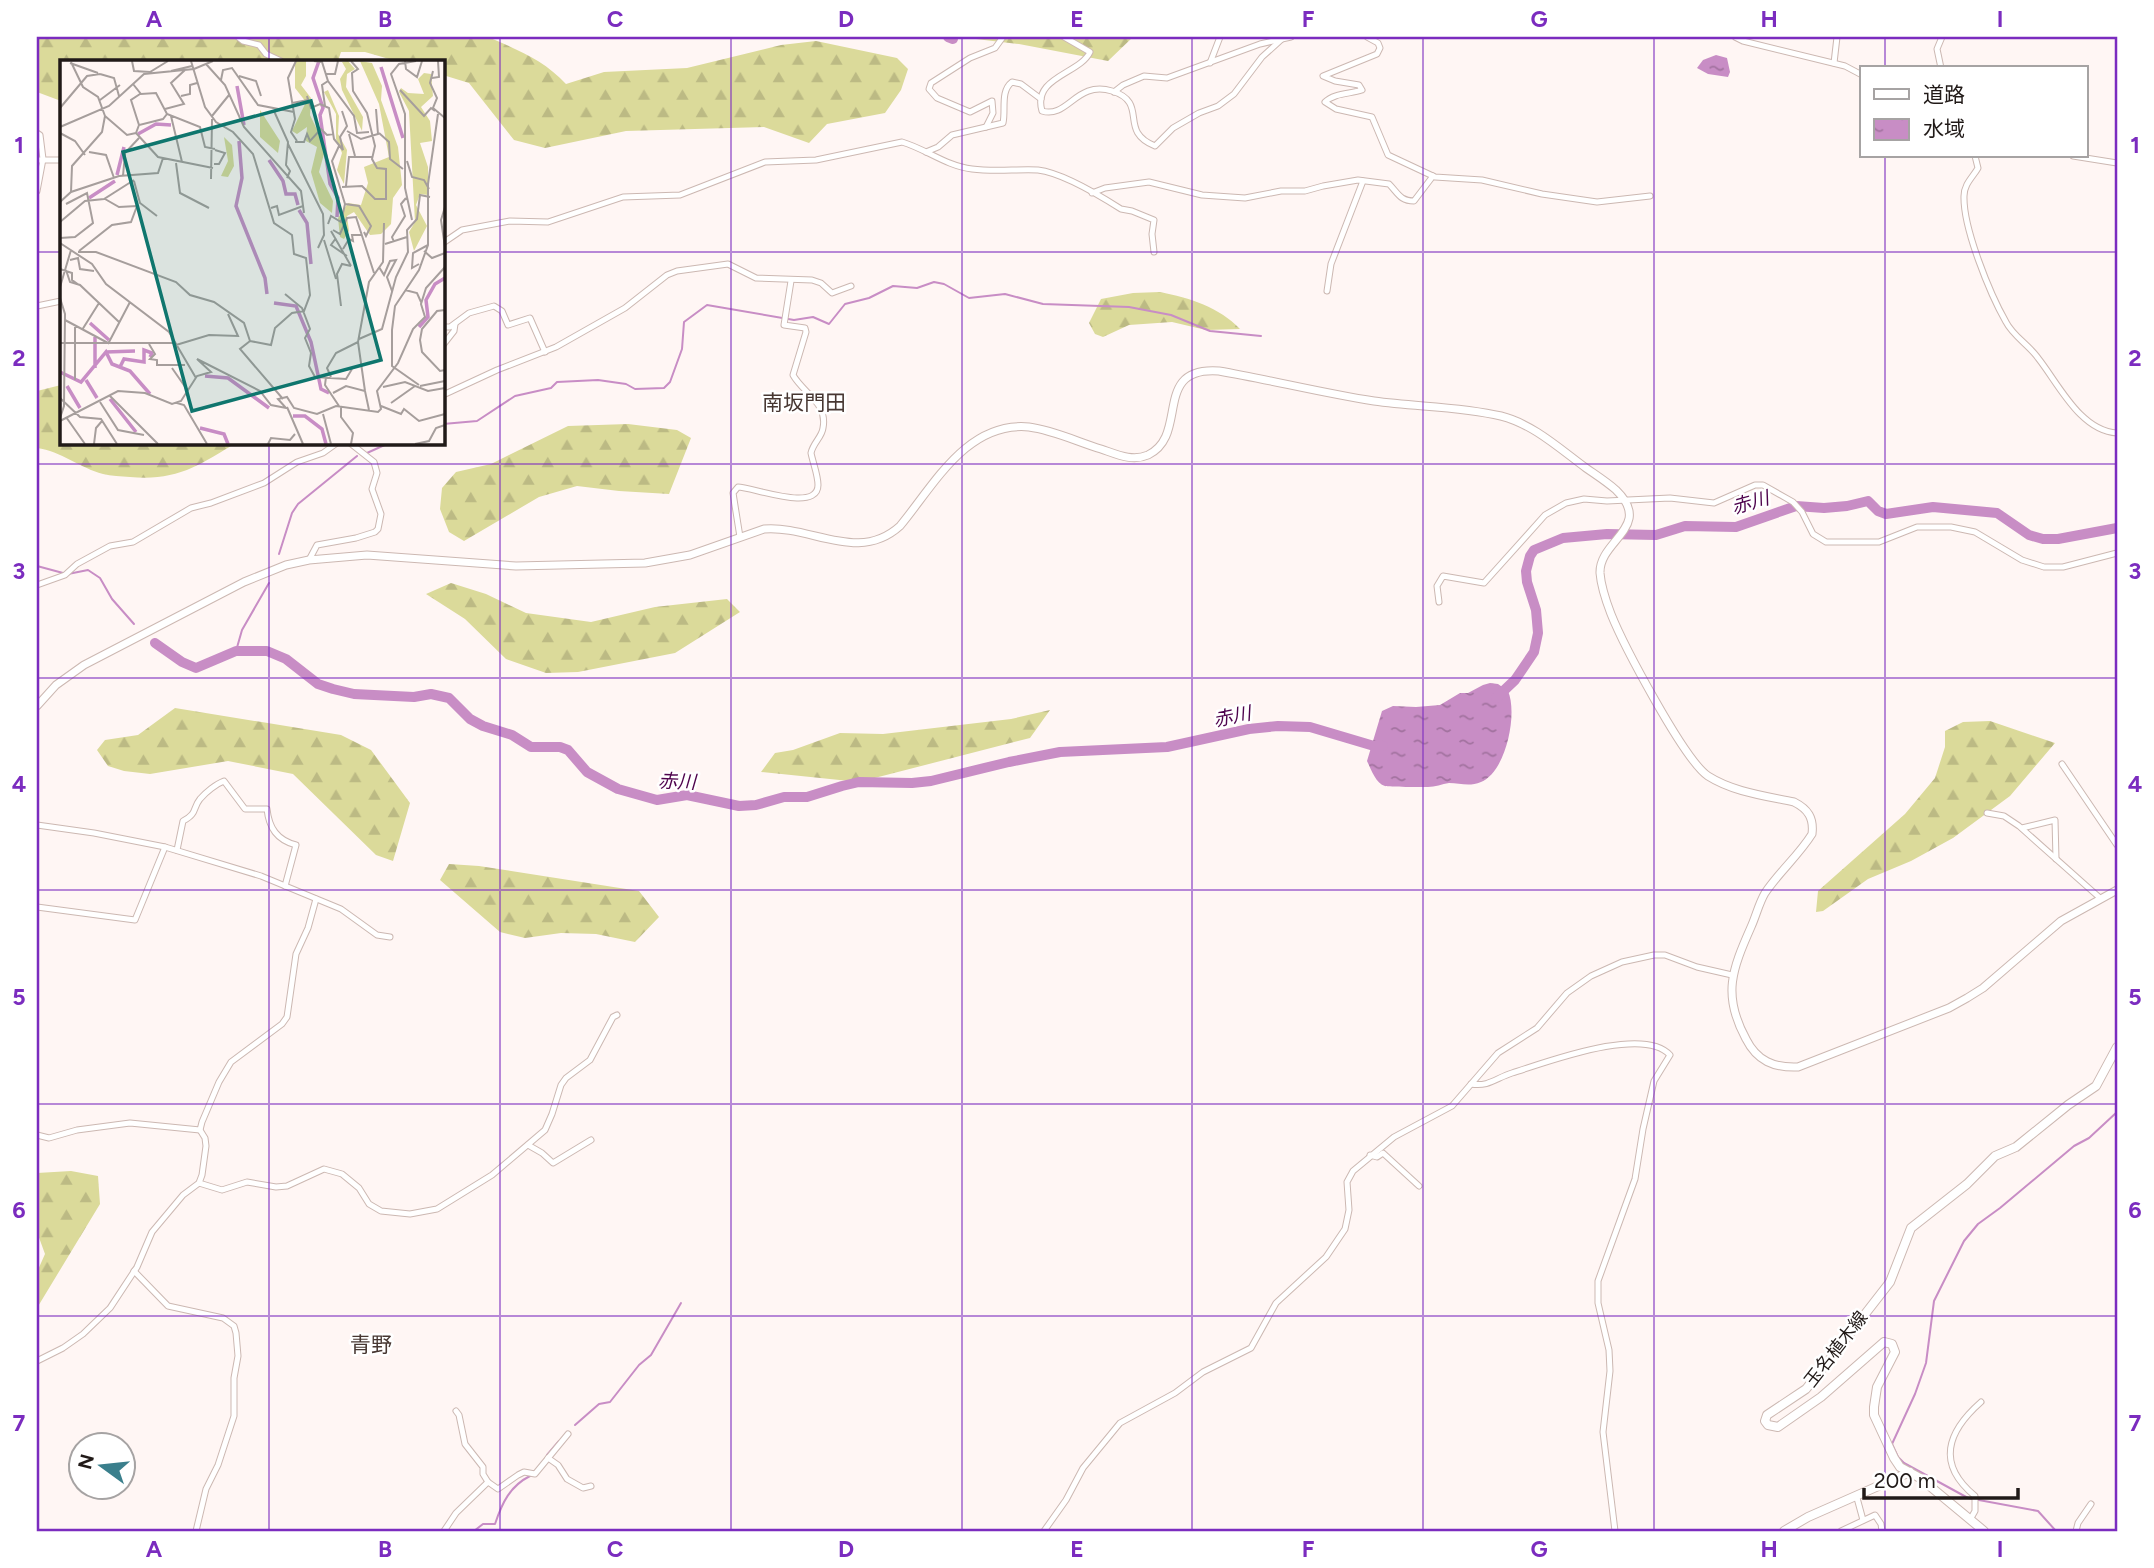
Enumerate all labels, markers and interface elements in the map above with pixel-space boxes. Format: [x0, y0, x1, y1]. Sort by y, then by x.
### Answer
text: A [146, 5, 163, 33]
text: B [378, 5, 392, 33]
text: C [607, 5, 624, 33]
text: D [838, 5, 854, 33]
text: E [1070, 5, 1084, 33]
text: F [1302, 5, 1315, 33]
text: G [1530, 5, 1548, 33]
text: H [1760, 5, 1778, 33]
text: I [1997, 5, 2003, 33]
inset map [60, 60, 444, 444]
legend [1860, 66, 2088, 158]
text: 道路 [1923, 82, 1965, 107]
text: 水域 [1923, 116, 1965, 141]
text: 1 [14, 131, 24, 159]
text: 1 [2130, 131, 2140, 159]
text: 2 [12, 344, 26, 372]
text: 2 [2128, 344, 2142, 372]
district label: 南坂門田 [762, 390, 846, 415]
water label: 赤川 [1729, 486, 1773, 519]
text: 3 [13, 557, 25, 585]
text: 3 [2129, 557, 2141, 585]
water label: 赤川 [1211, 701, 1255, 731]
water label: 赤川 [658, 769, 698, 794]
text: 4 [12, 770, 26, 798]
text: 4 [2128, 770, 2142, 798]
text: 5 [12, 983, 26, 1011]
text: 5 [2128, 983, 2142, 1011]
text: 6 [12, 1196, 26, 1224]
text: 6 [2128, 1196, 2142, 1224]
street label: 玉名植木線 [1800, 1307, 1872, 1391]
district label: 青野 [350, 1332, 392, 1357]
text: 7 [13, 1409, 26, 1437]
text: 7 [2129, 1409, 2142, 1437]
north arrow [66, 1432, 136, 1502]
text: N [73, 1452, 99, 1472]
scale bar [1864, 1456, 2018, 1500]
text: 200 m [1874, 1468, 1936, 1493]
text: A [146, 1535, 163, 1563]
text: B [378, 1535, 392, 1563]
text: C [607, 1535, 624, 1563]
text: D [838, 1535, 854, 1563]
text: E [1070, 1535, 1084, 1563]
text: F [1302, 1535, 1315, 1563]
text: G [1530, 1535, 1548, 1563]
text: H [1760, 1535, 1778, 1563]
text: I [1997, 1535, 2003, 1563]

